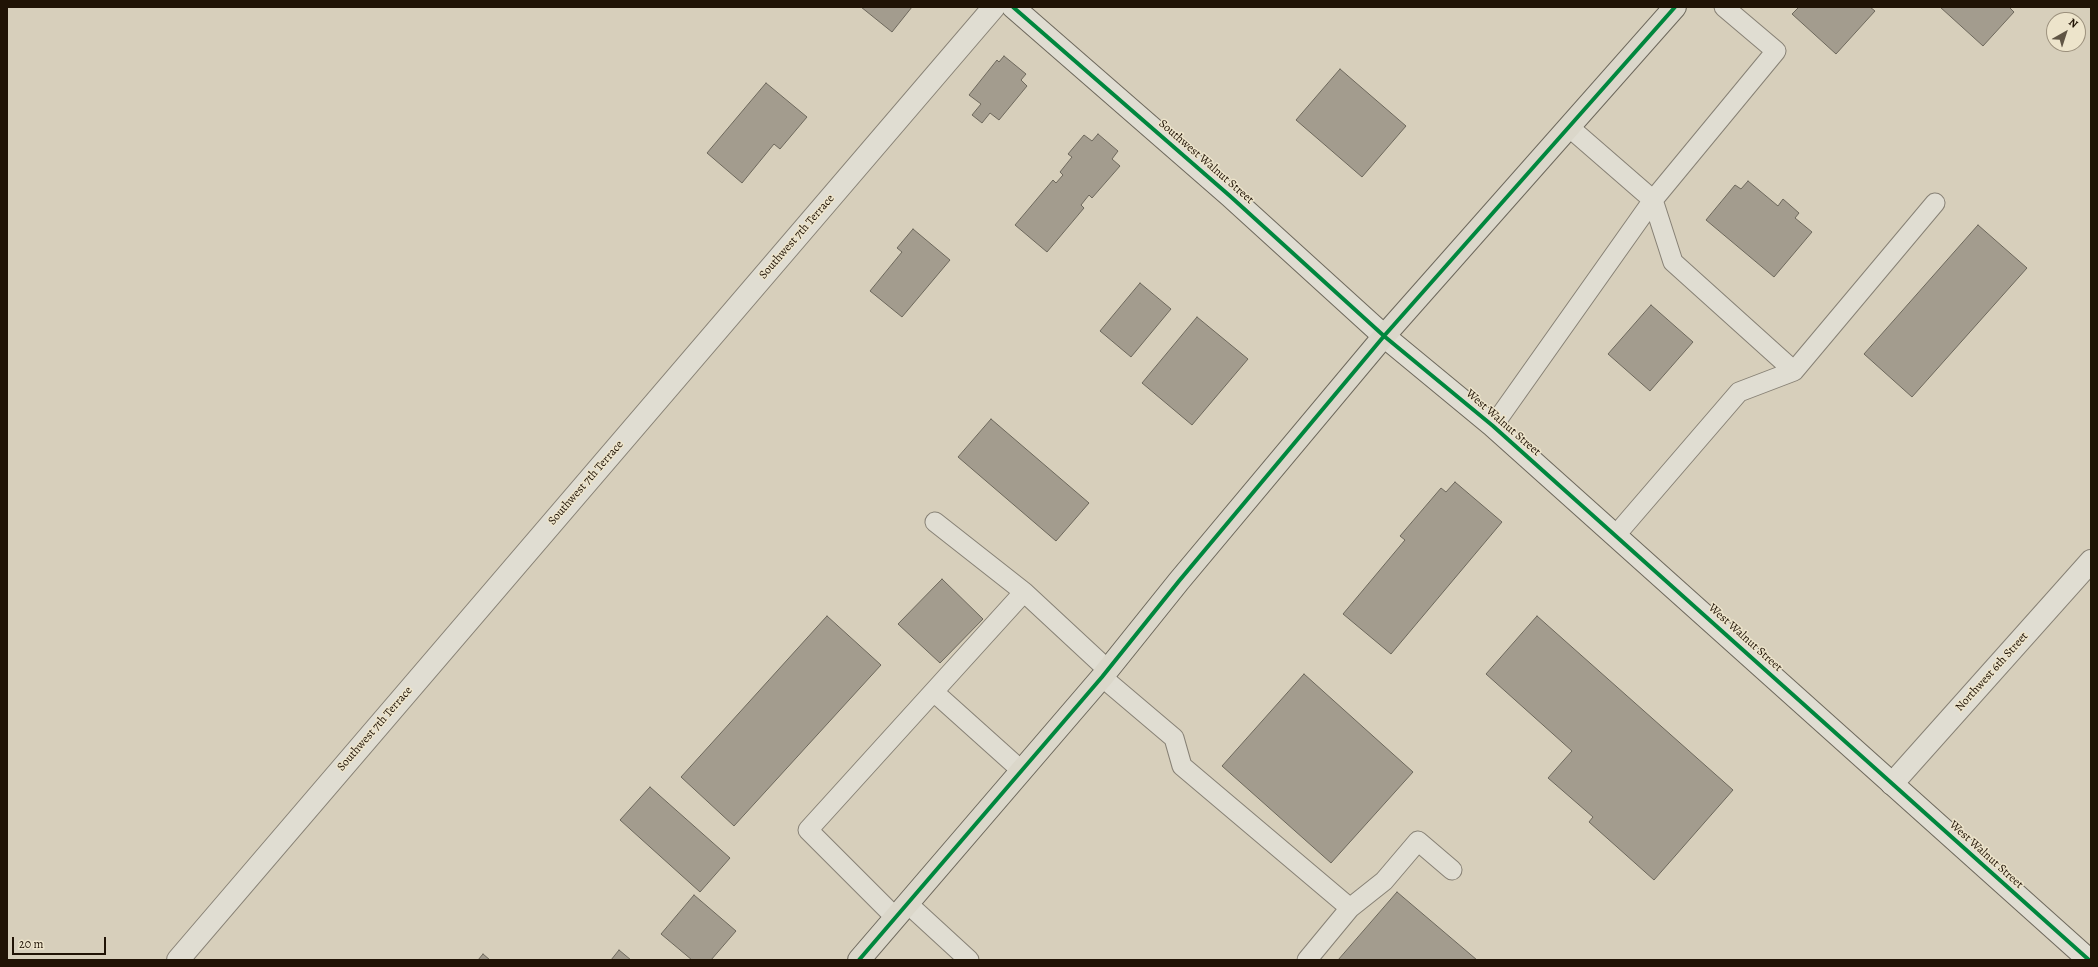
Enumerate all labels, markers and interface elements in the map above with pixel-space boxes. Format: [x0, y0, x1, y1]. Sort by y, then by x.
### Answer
north arrow [2046, 12, 2086, 52]
text: N [2065, 15, 2081, 31]
street label: Southwest Walnut Street [1156, 117, 1256, 207]
street label: Southwest 7th Terrace [756, 192, 838, 282]
street label: West Walnut Street [1463, 387, 1543, 459]
street label: Southwest 7th Terrace [545, 438, 627, 528]
street label: West Walnut Street [1705, 601, 1785, 675]
street label: Northwest 6th Street [1953, 629, 2031, 715]
street label: Southwest 7th Terrace [334, 684, 416, 774]
street label: West Walnut Street [1946, 818, 2026, 892]
scale bar [14, 929, 108, 955]
text: 20 m [19, 936, 43, 952]

